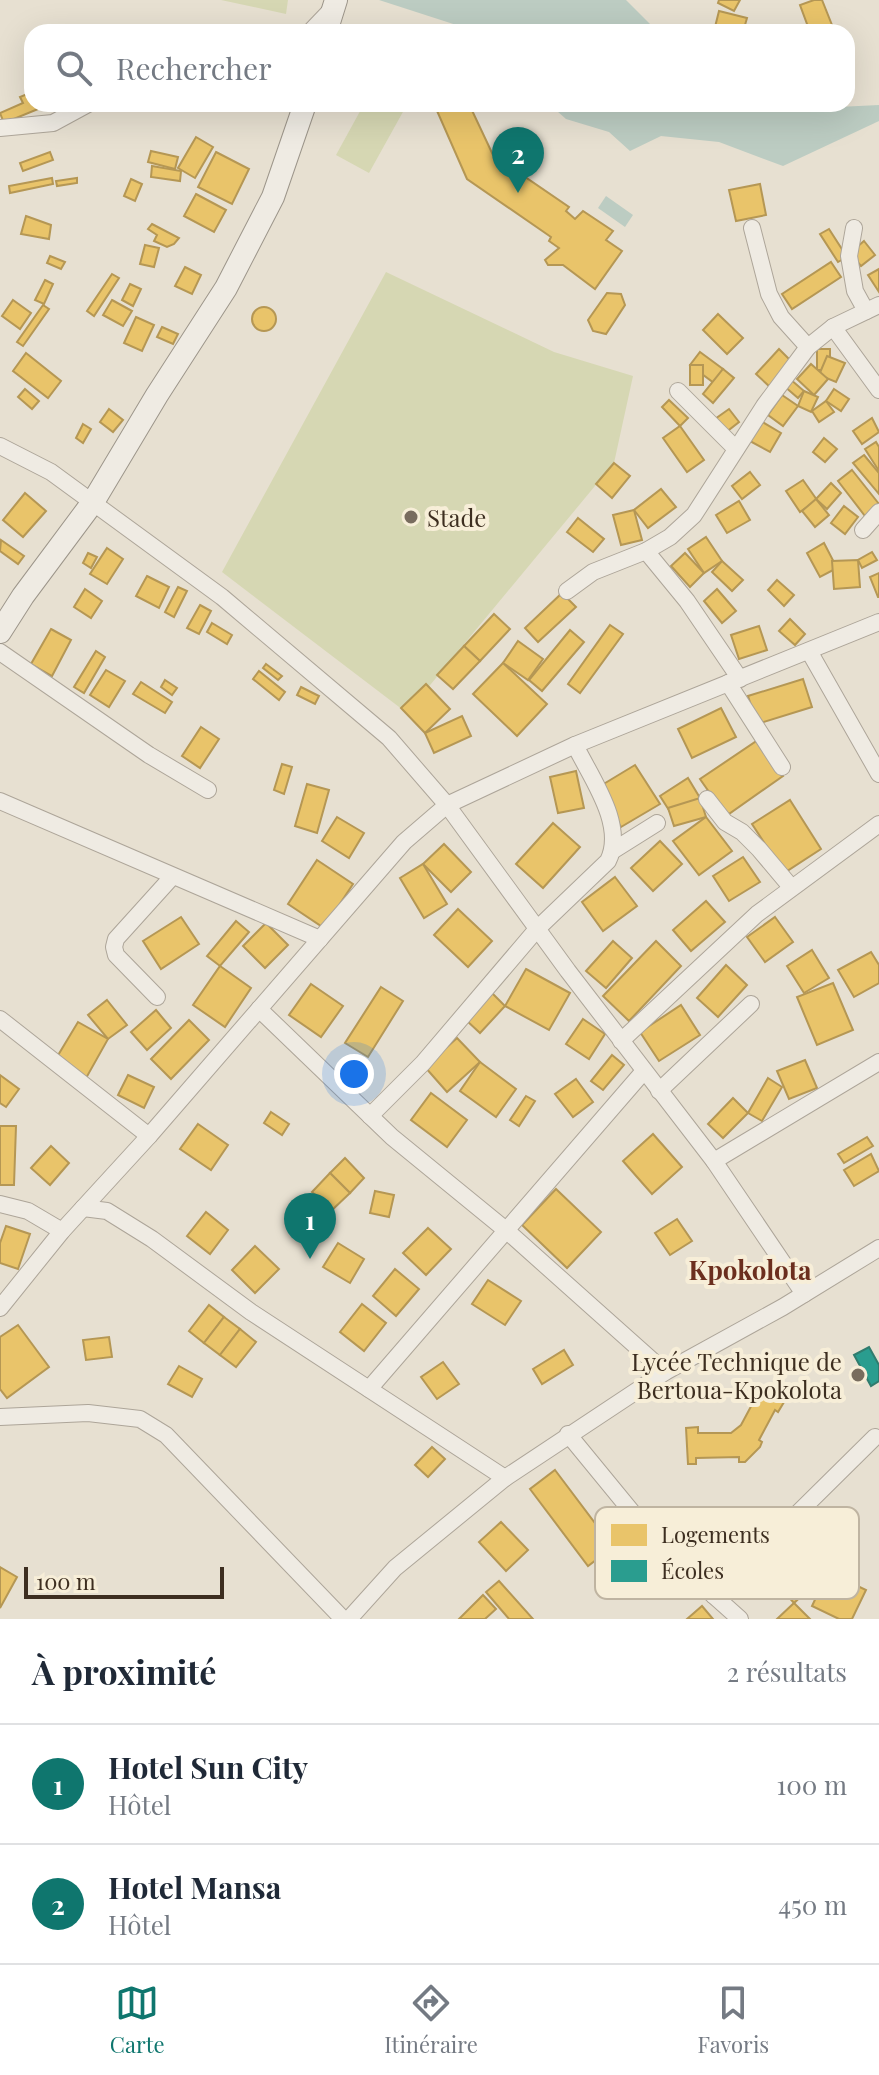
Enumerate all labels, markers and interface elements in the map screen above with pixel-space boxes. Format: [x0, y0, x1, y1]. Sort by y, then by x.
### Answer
search box [24, 24, 855, 112]
icon: search [52, 46, 96, 90]
text: Rechercher [116, 48, 272, 88]
pin: 2 [492, 127, 544, 193]
place label: Stade [427, 501, 487, 533]
marker: Stade [402, 508, 420, 526]
your location [334, 1054, 374, 1094]
pin: 1 [284, 1193, 336, 1259]
district label: Kpokolota [689, 1252, 812, 1287]
place label: Lycée Technique de Bertoua-Kpokolota [631, 1345, 842, 1405]
marker: Lycée Technique de Bertoua-Kpokolota [849, 1366, 867, 1384]
legend [595, 1507, 859, 1599]
text: Logements [661, 1519, 770, 1549]
text: Écoles [661, 1555, 724, 1585]
scale bar [24, 1563, 224, 1599]
text: 100 m [36, 1566, 96, 1596]
text: À proximité [32, 1648, 216, 1694]
text: 2 résultats [727, 1654, 847, 1689]
text: Hotel Sun City [108, 1747, 308, 1787]
text: 1 [53, 1767, 63, 1802]
text: 100 m [777, 1767, 847, 1802]
text: Hôtel [108, 1787, 171, 1822]
text: Hotel Mansa [108, 1867, 281, 1907]
text: 2 [51, 1887, 65, 1922]
text: 450 m [778, 1887, 847, 1922]
text: Hôtel [108, 1907, 171, 1942]
tab: Carte [110, 1981, 165, 2059]
tab: Itinéraire [384, 1981, 478, 2059]
tab: Favoris [697, 1981, 769, 2059]

